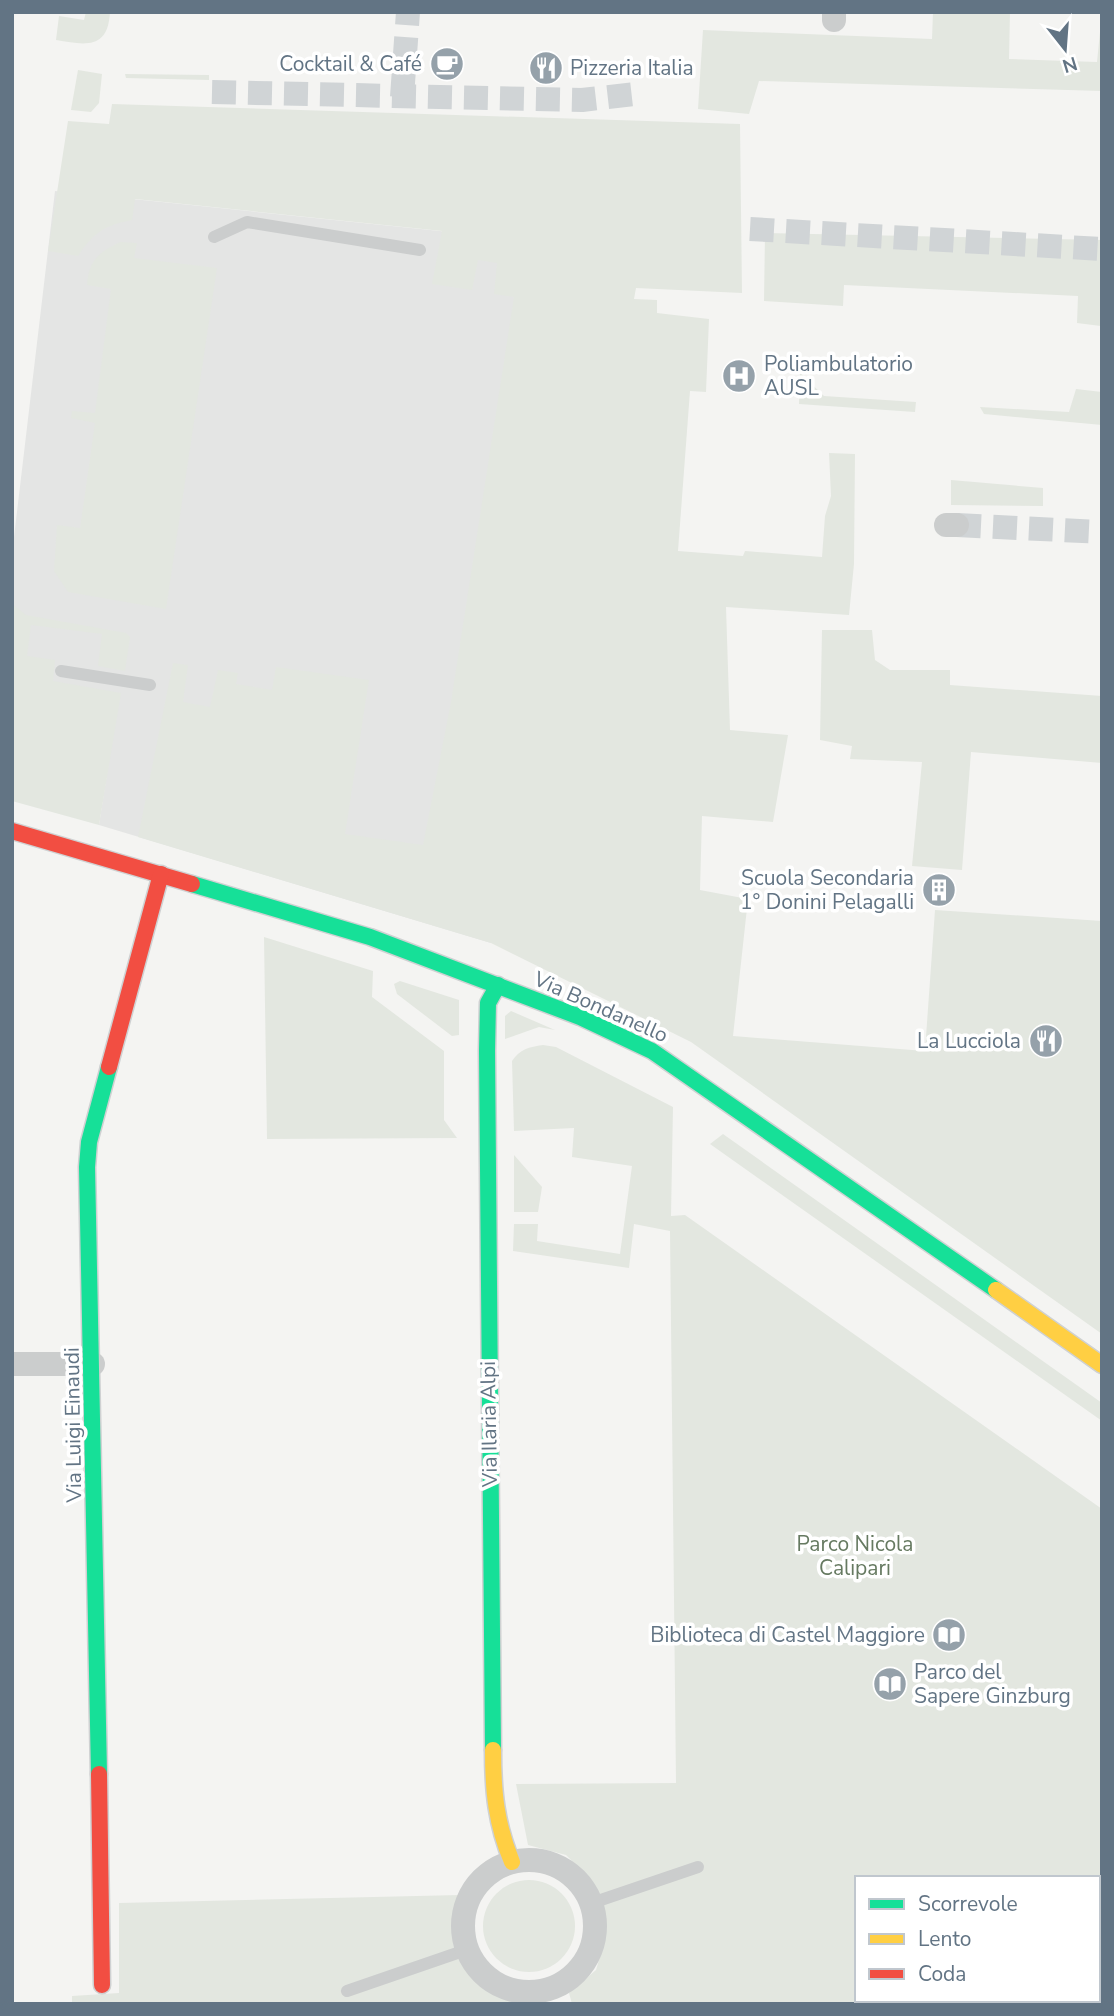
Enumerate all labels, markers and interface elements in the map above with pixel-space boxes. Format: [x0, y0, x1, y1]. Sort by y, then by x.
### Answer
north arrow [1030, 14, 1100, 84]
cafe icon: Cocktail & Café [428, 45, 466, 83]
restaurant icon: Pizzeria Italia [527, 49, 565, 87]
place label: Cocktail & Café [279, 50, 422, 78]
text: N [1059, 50, 1080, 79]
place label: Pizzeria Italia [570, 54, 694, 82]
place label: Poliambulatorio AUSL [764, 350, 913, 402]
hospital icon: Poliambulatorio AUSL [720, 357, 758, 395]
place label: Scuola Secondaria 1° Donini Pelagalli [740, 864, 914, 916]
building icon: Scuola Secondaria 1° Donini Pelagalli [920, 871, 958, 909]
street label: Via Bondanello [529, 964, 673, 1049]
restaurant icon: La Lucciola [1027, 1022, 1065, 1060]
place label: La Lucciola [917, 1027, 1021, 1055]
street label: Via Luigi Einaudi [58, 1347, 88, 1504]
street label: Via Ilaria Alpi [474, 1361, 504, 1488]
park label: Parco Nicola Calipari [797, 1530, 913, 1582]
library icon: Biblioteca di Castel Maggiore [930, 1616, 968, 1654]
place label: Biblioteca di Castel Maggiore [650, 1621, 925, 1649]
place label: Parco del Sapere Ginzburg [914, 1658, 1071, 1710]
library icon: Parco del Sapere Ginzburg [871, 1665, 909, 1703]
legend [855, 1876, 1100, 2002]
text: Scorrevole [918, 1890, 1018, 1918]
text: Lento [918, 1925, 971, 1953]
text: Coda [918, 1960, 966, 1988]

